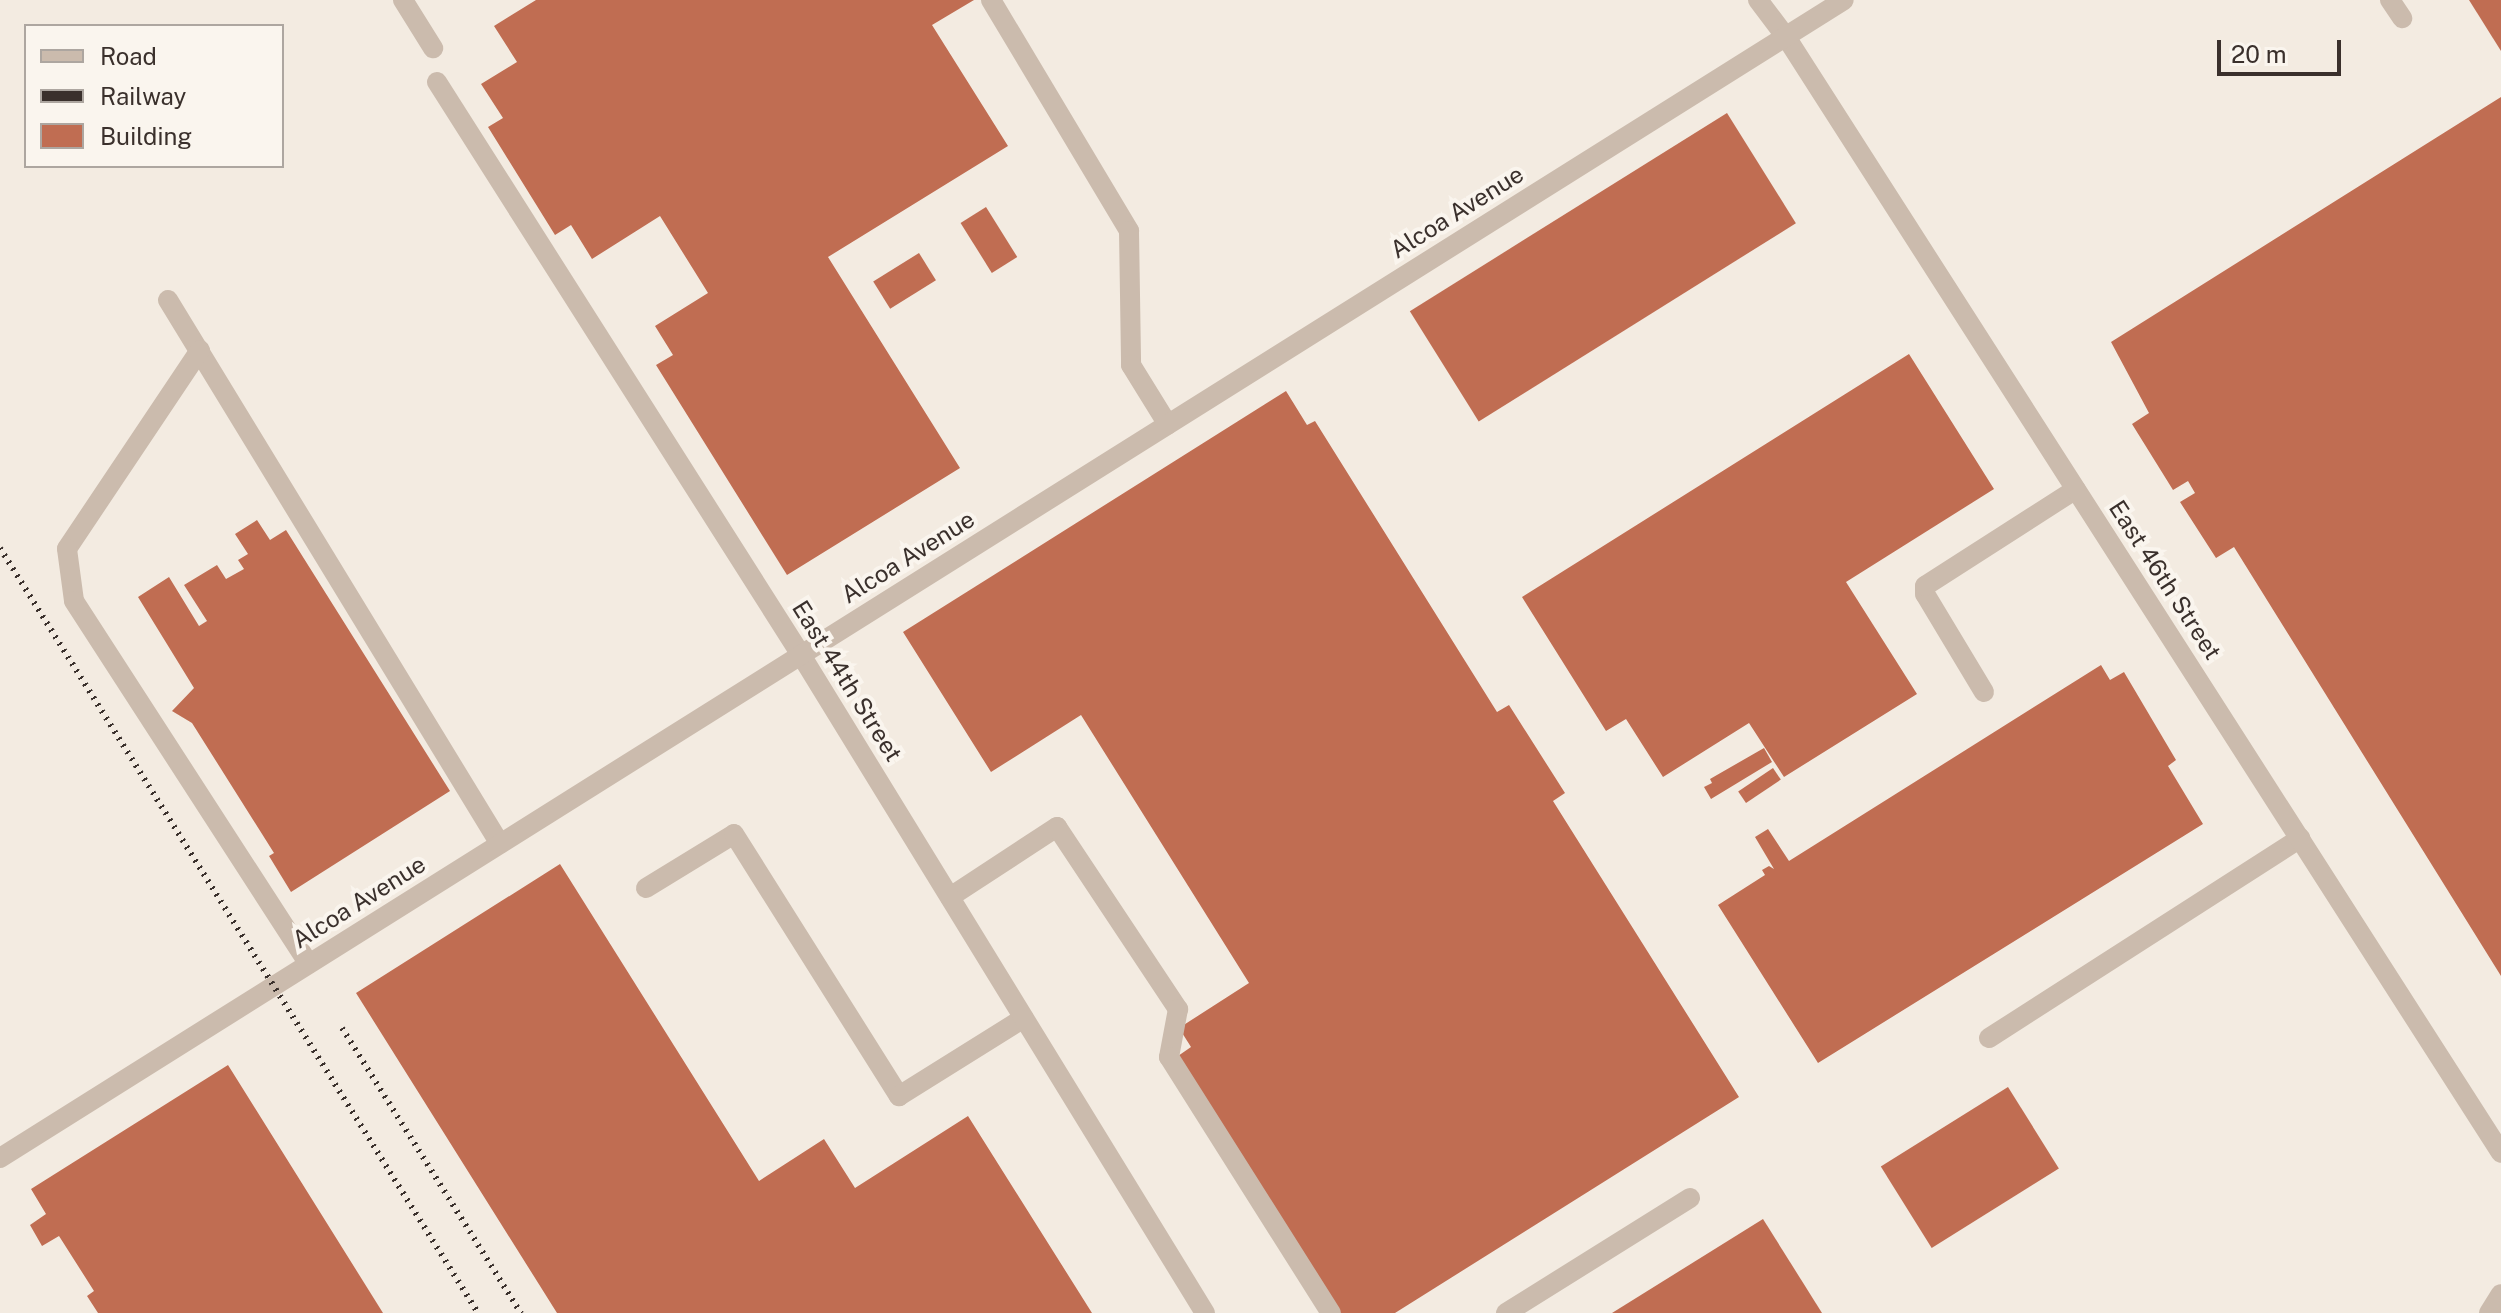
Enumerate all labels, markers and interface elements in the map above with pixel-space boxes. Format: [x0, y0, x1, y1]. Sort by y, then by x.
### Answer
legend [24, 24, 284, 168]
scale bar [2221, 24, 2345, 74]
text: 20 m [2231, 40, 2287, 68]
text: Road [100, 42, 157, 70]
text: Railway [100, 82, 186, 110]
text: Building [100, 122, 192, 150]
street label: Alcoa Avenue [1385, 160, 1529, 264]
street label: East 46th Street [2103, 495, 2227, 665]
street label: Alcoa Avenue [836, 505, 980, 609]
street label: East 44th Street [786, 595, 908, 767]
street label: Alcoa Avenue [287, 850, 431, 954]

